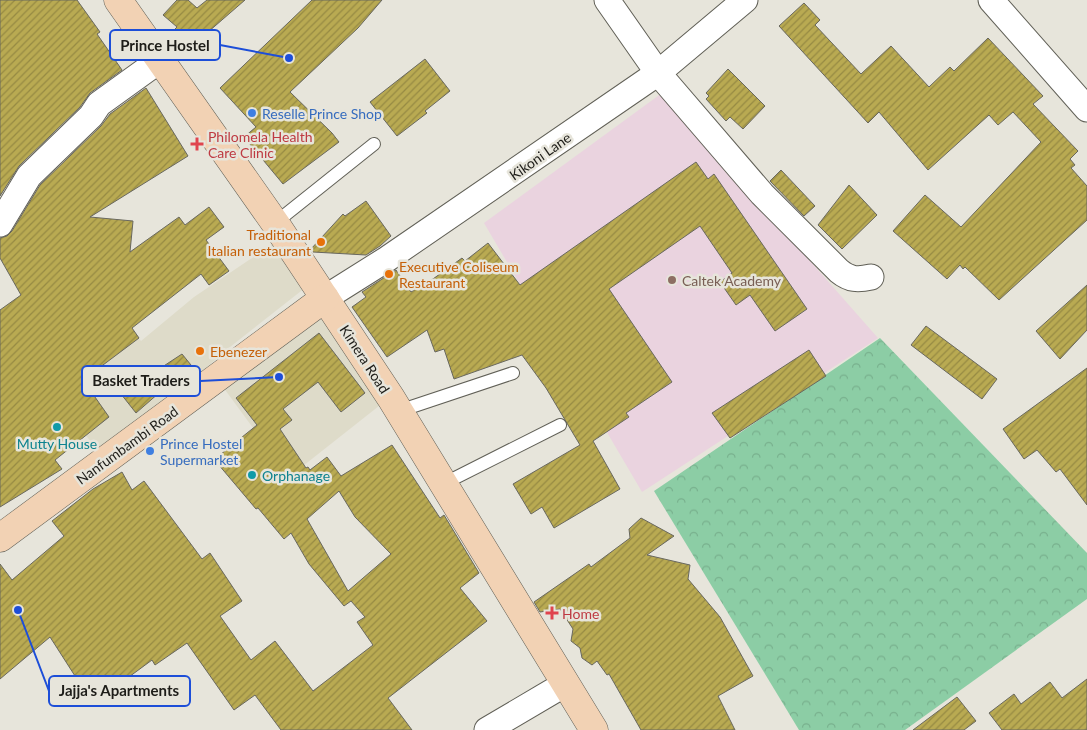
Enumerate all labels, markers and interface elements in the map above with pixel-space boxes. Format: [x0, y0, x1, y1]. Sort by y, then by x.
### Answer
callout: Prince Hostel [110, 30, 220, 60]
text: Prince Hostel [120, 36, 210, 54]
place label: Reselle Prince Shop [262, 105, 382, 122]
marker: Reselle Prince Shop [246, 107, 258, 119]
place label: Philomela Health Care Clinic [208, 128, 313, 161]
street label: Kikoni Lane [506, 129, 574, 183]
marker: Philomela Health Care Clinic [190, 137, 204, 151]
place label: Traditional Italian restaurant [208, 226, 311, 259]
marker: Traditional Italian restaurant [315, 236, 327, 248]
place label: Executive Coliseum Restaurant [399, 258, 519, 291]
marker: Executive Coliseum Restaurant [383, 268, 395, 280]
place label: Caltek Academy [682, 272, 782, 289]
marker: Caltek Academy [666, 274, 678, 286]
street label: Kimera Road [337, 322, 393, 396]
place label: Ebenezer [210, 343, 267, 360]
marker: Ebenezer [194, 345, 206, 357]
callout: Basket Traders [82, 366, 200, 396]
text: Basket Traders [92, 371, 190, 389]
street label: Nanfumbambi Road [73, 402, 181, 488]
marker: Mutty House [51, 421, 63, 433]
place label: Mutty House [17, 435, 97, 452]
place label: Prince Hostel Supermarket [160, 435, 242, 468]
marker: Prince Hostel Supermarket [144, 445, 156, 457]
place label: Orphanage [262, 467, 330, 484]
marker: Orphanage [246, 469, 258, 481]
place label: Home [562, 605, 599, 622]
marker: Home [546, 607, 558, 619]
callout: Jajja's Apartments [49, 676, 190, 706]
text: Jajja's Apartments [59, 681, 180, 699]

